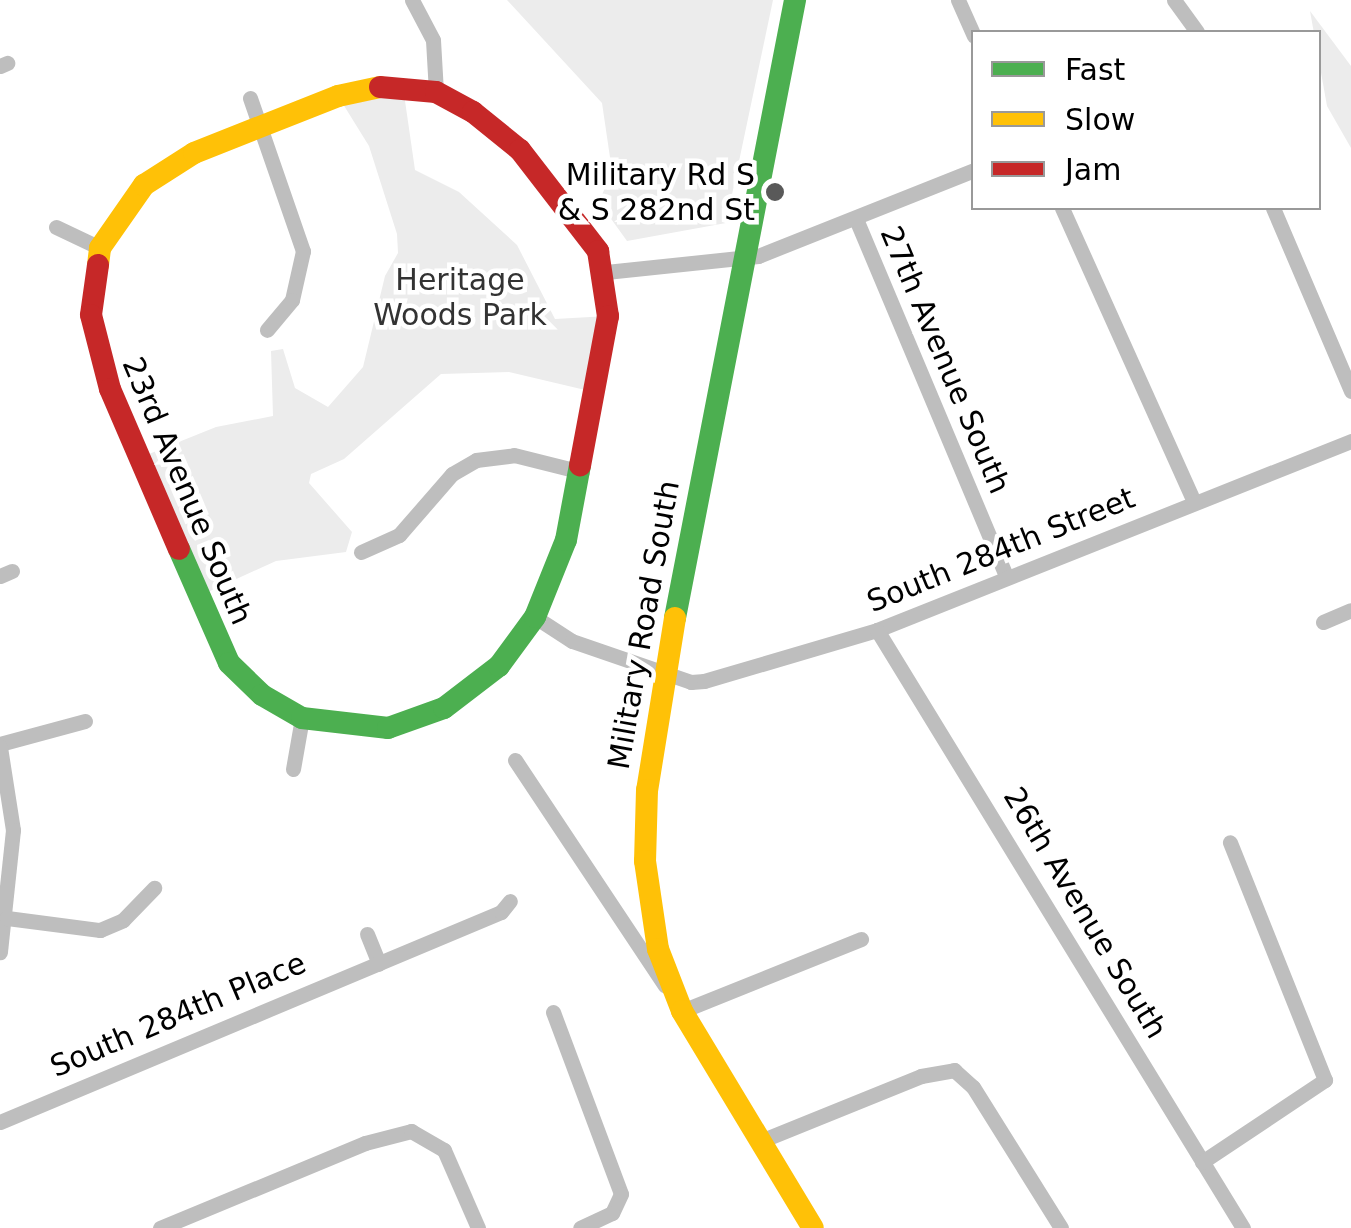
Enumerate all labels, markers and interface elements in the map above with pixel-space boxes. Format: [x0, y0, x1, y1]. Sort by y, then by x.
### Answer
legend [971, 30, 1321, 210]
text: Fast [1065, 52, 1125, 87]
text: Slow [1065, 102, 1135, 137]
text: Jam [1065, 152, 1121, 187]
place label: Military Rd S & S 282nd St [558, 157, 755, 228]
marker: Military Rd S & S 282nd St [764, 181, 786, 203]
street label: 27th Avenue South [872, 221, 1018, 499]
park label: Heritage Woods Park [373, 262, 547, 332]
street label: 23rd Avenue South [114, 352, 260, 630]
street label: Military Road South [601, 478, 687, 772]
street label: South 284th Street [862, 480, 1140, 620]
street label: 26th Avenue South [996, 781, 1174, 1045]
street label: South 284th Place [45, 945, 311, 1085]

